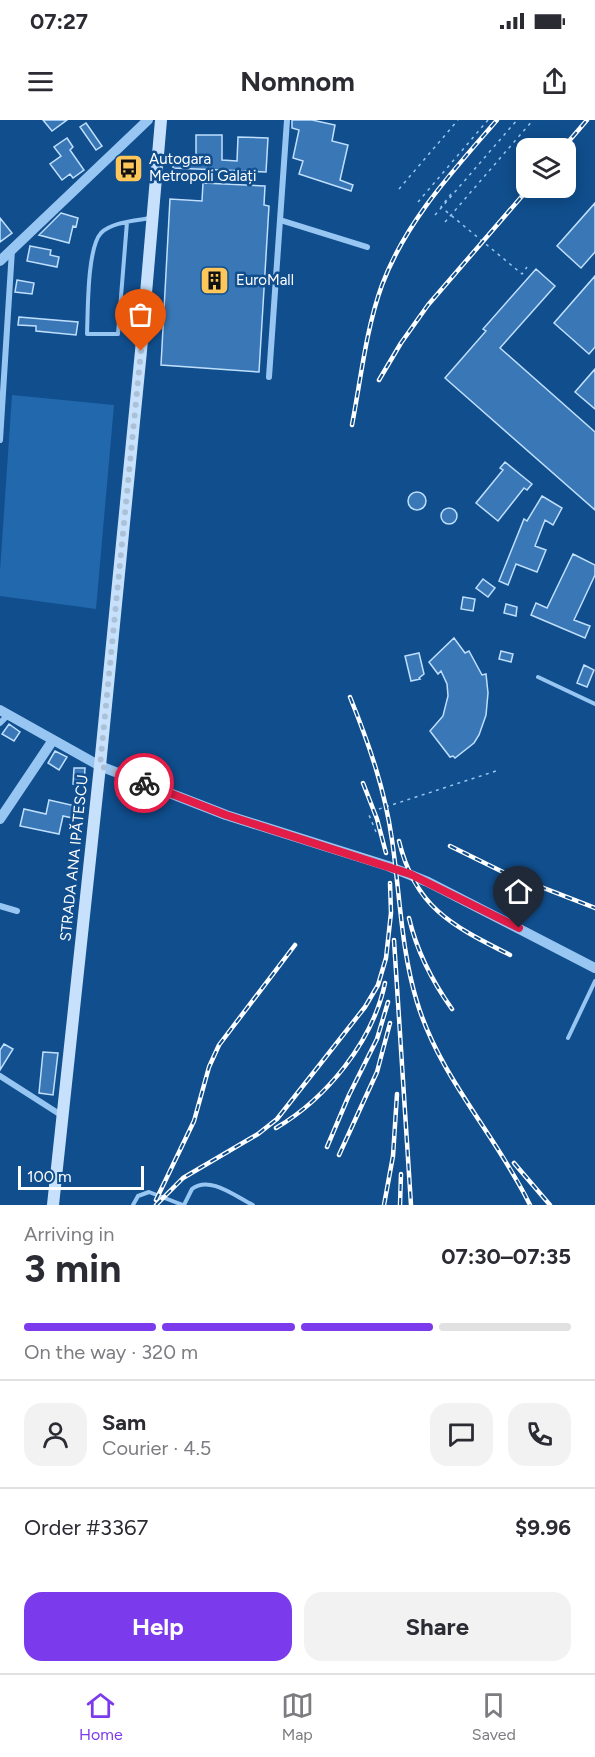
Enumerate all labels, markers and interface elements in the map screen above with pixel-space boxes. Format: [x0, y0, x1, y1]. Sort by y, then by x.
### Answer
text: 07:27 [30, 8, 88, 35]
icon: menu [24, 65, 57, 98]
text: Nomnom [240, 65, 355, 98]
icon: share [538, 65, 571, 98]
map controls [516, 138, 576, 198]
button: layers [516, 138, 576, 198]
place label: Autogara Metropoli Galați [149, 150, 257, 185]
bus stop icon: Autogara Metropoli Galați [112, 152, 144, 184]
building icon: EuroMall [199, 264, 231, 296]
place label: EuroMall [236, 271, 294, 289]
pin [115, 289, 166, 351]
icon: bag [124, 298, 157, 331]
courier [114, 753, 174, 813]
icon: bike [128, 767, 161, 800]
street label: STRADA ANA IPĂTESCU [56, 774, 92, 942]
pin [493, 866, 544, 928]
icon: home [502, 875, 535, 908]
scale bar [18, 1163, 144, 1190]
text: 100 m [27, 1167, 72, 1186]
text: Arriving in [24, 1222, 114, 1246]
text: 07:30–07:35 [441, 1243, 571, 1270]
text: 3 min [24, 1245, 121, 1292]
text: On the way · 320 m [24, 1340, 198, 1364]
button: person [24, 1403, 87, 1466]
button: chat [430, 1403, 493, 1466]
button: phone [508, 1403, 571, 1466]
text: Sam [102, 1409, 146, 1436]
text: Courier · 4.5 [102, 1436, 211, 1460]
text: Order #3367 [24, 1514, 148, 1541]
text: $9.96 [515, 1514, 571, 1541]
button: Help [24, 1592, 292, 1661]
button: Share [304, 1592, 571, 1661]
tab: Home [79, 1689, 123, 1744]
tab: Map [281, 1689, 314, 1744]
tab: Saved [472, 1689, 516, 1744]

